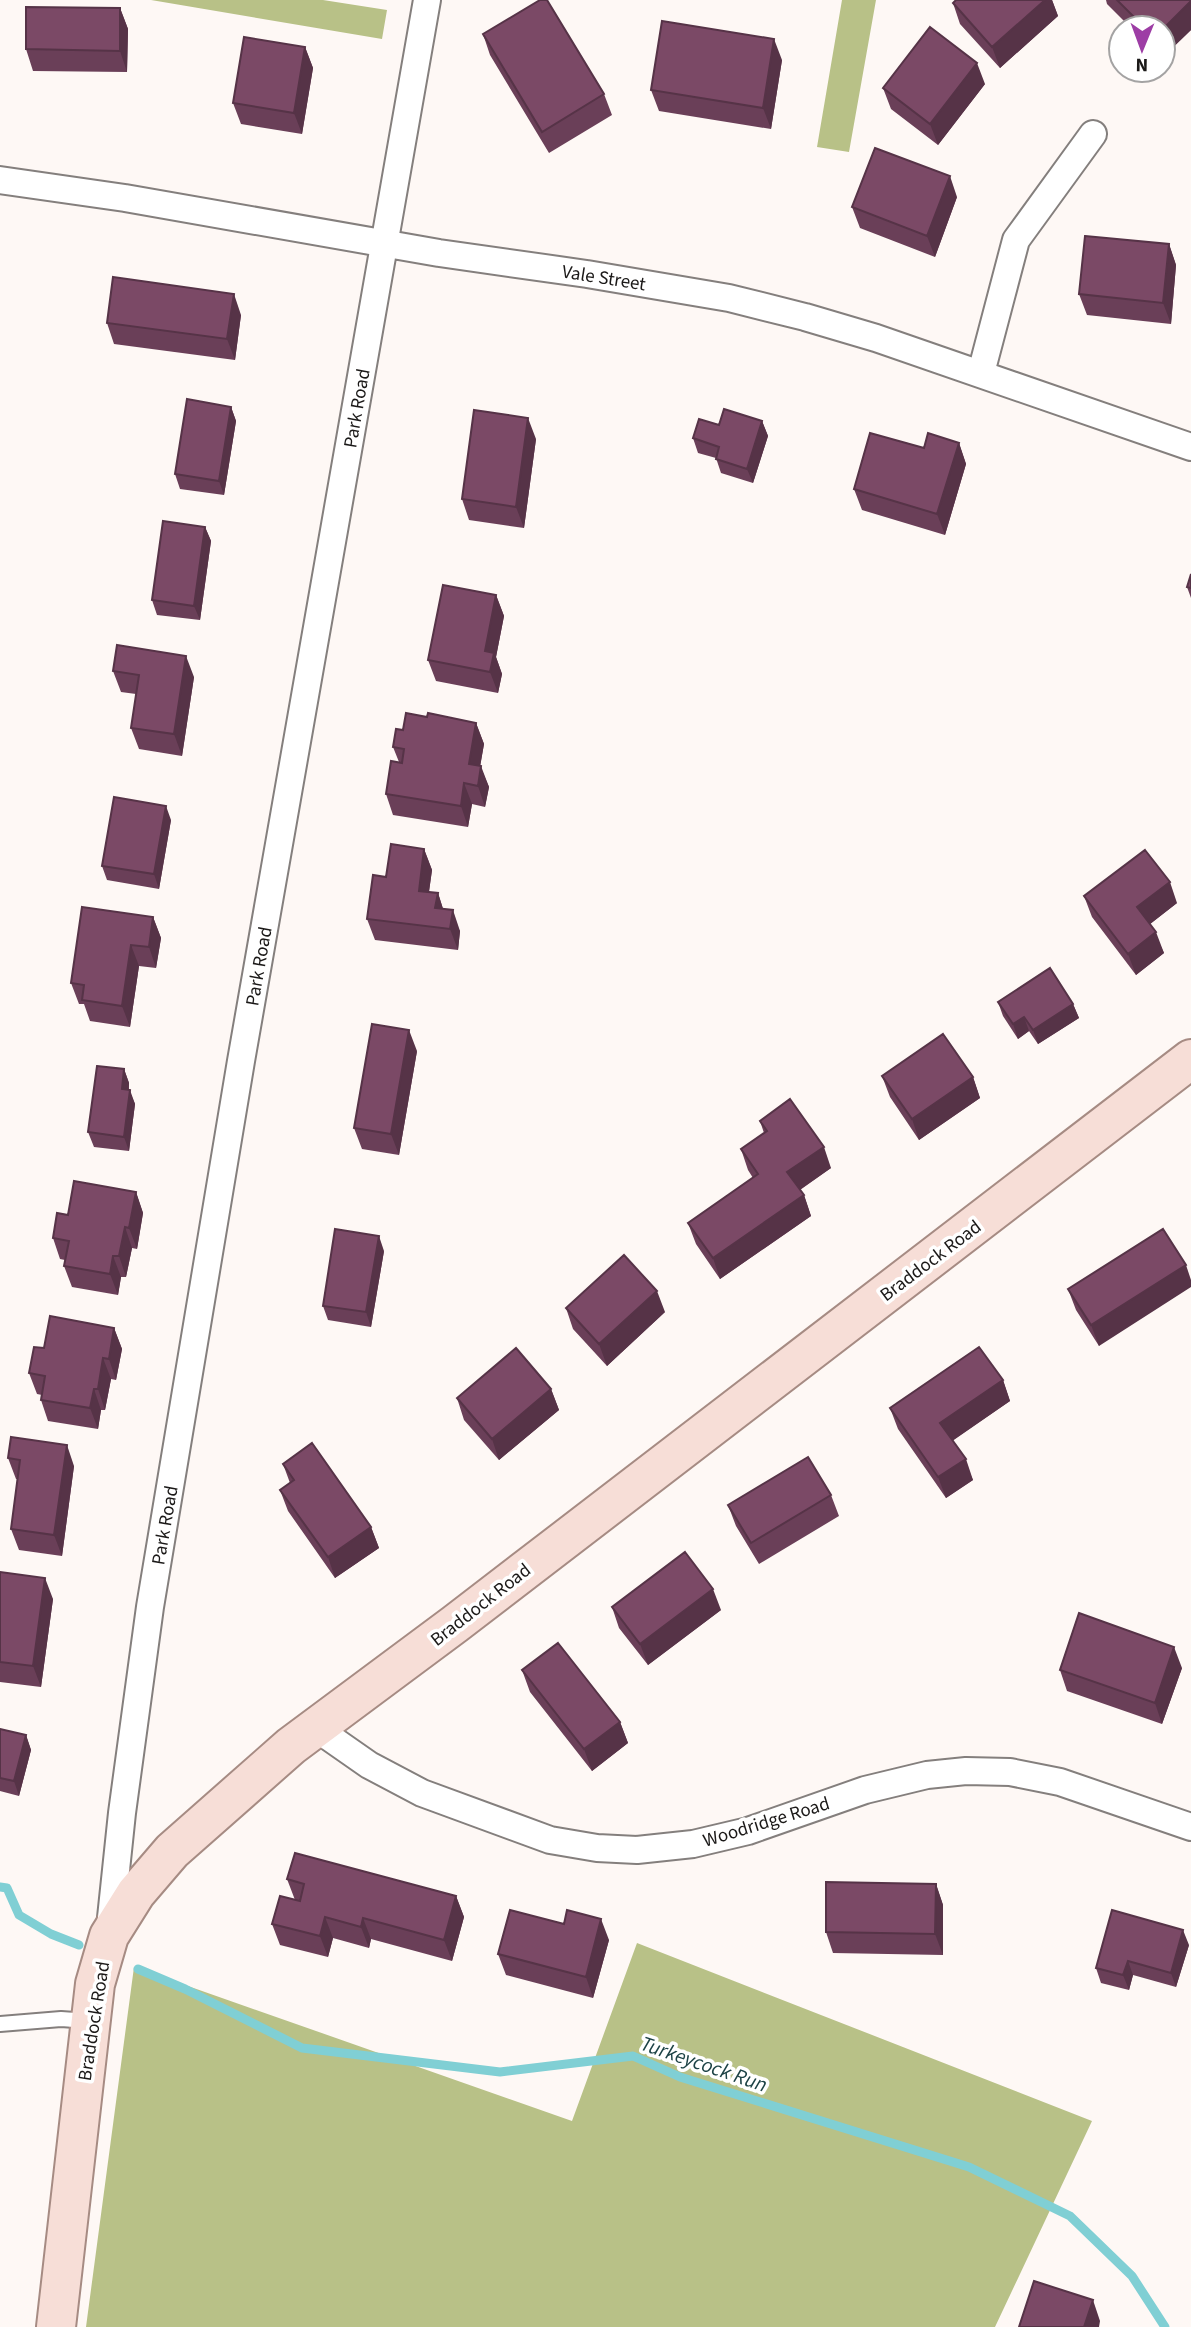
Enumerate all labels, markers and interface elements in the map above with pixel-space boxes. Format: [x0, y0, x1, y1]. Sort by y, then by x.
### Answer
north arrow [1107, 14, 1177, 84]
text: N [1135, 51, 1148, 78]
street label: Vale Street [560, 259, 648, 299]
street label: Park Road [337, 366, 378, 450]
street label: Park Road [239, 924, 280, 1008]
street label: Braddock Road [874, 1214, 987, 1308]
street label: Park Road [145, 1483, 186, 1567]
street label: Braddock Road [425, 1557, 537, 1653]
street label: Woodridge Road [700, 1790, 833, 1855]
street label: Braddock Road [72, 1959, 117, 2083]
water label: Turkeycock Run [637, 2028, 771, 2100]

